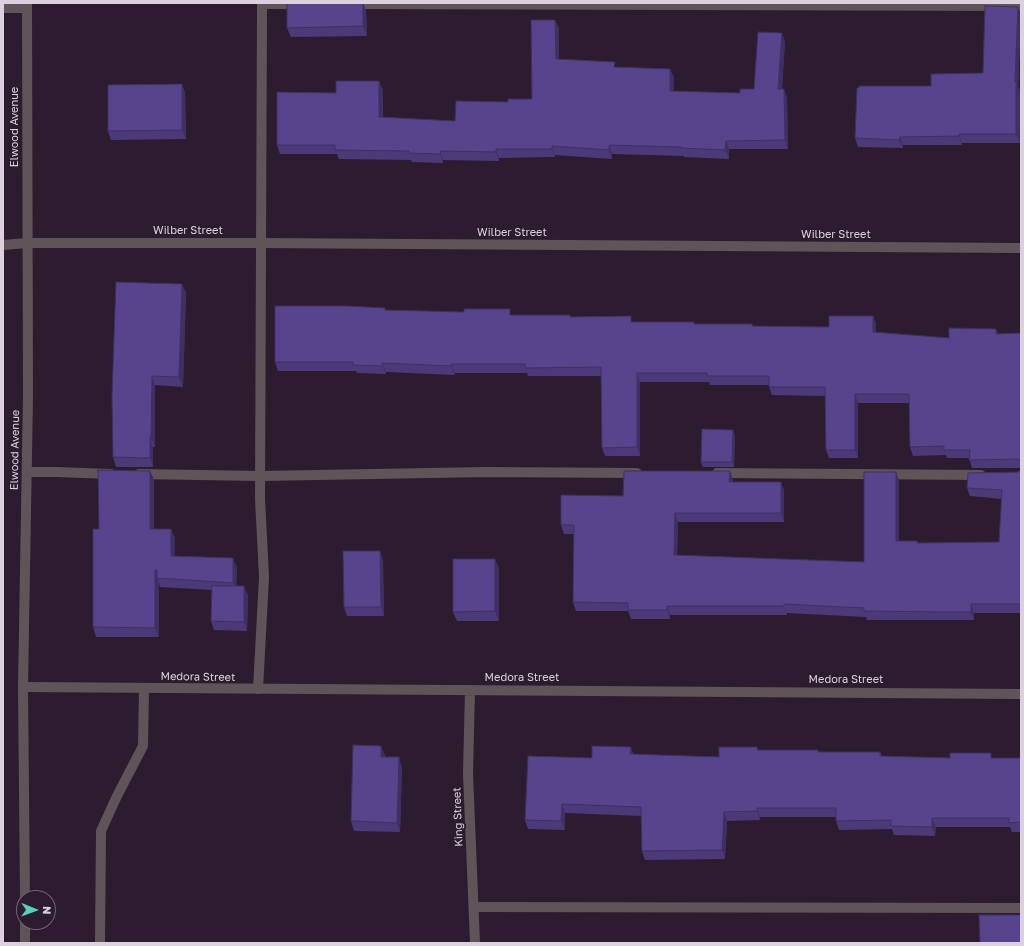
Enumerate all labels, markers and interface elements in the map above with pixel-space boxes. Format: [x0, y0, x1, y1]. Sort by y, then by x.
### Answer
street label: Elwood Avenue [8, 87, 22, 167]
street label: Wilber Street [153, 224, 223, 238]
street label: Wilber Street [477, 226, 547, 240]
street label: Wilber Street [801, 228, 871, 242]
street label: Elwood Avenue [8, 410, 22, 490]
street label: Medora Street [160, 670, 236, 684]
street label: Medora Street [485, 671, 559, 685]
street label: Medora Street [809, 673, 883, 687]
street label: King Street [450, 787, 466, 847]
north arrow [16, 890, 56, 930]
text: N [41, 906, 54, 915]

